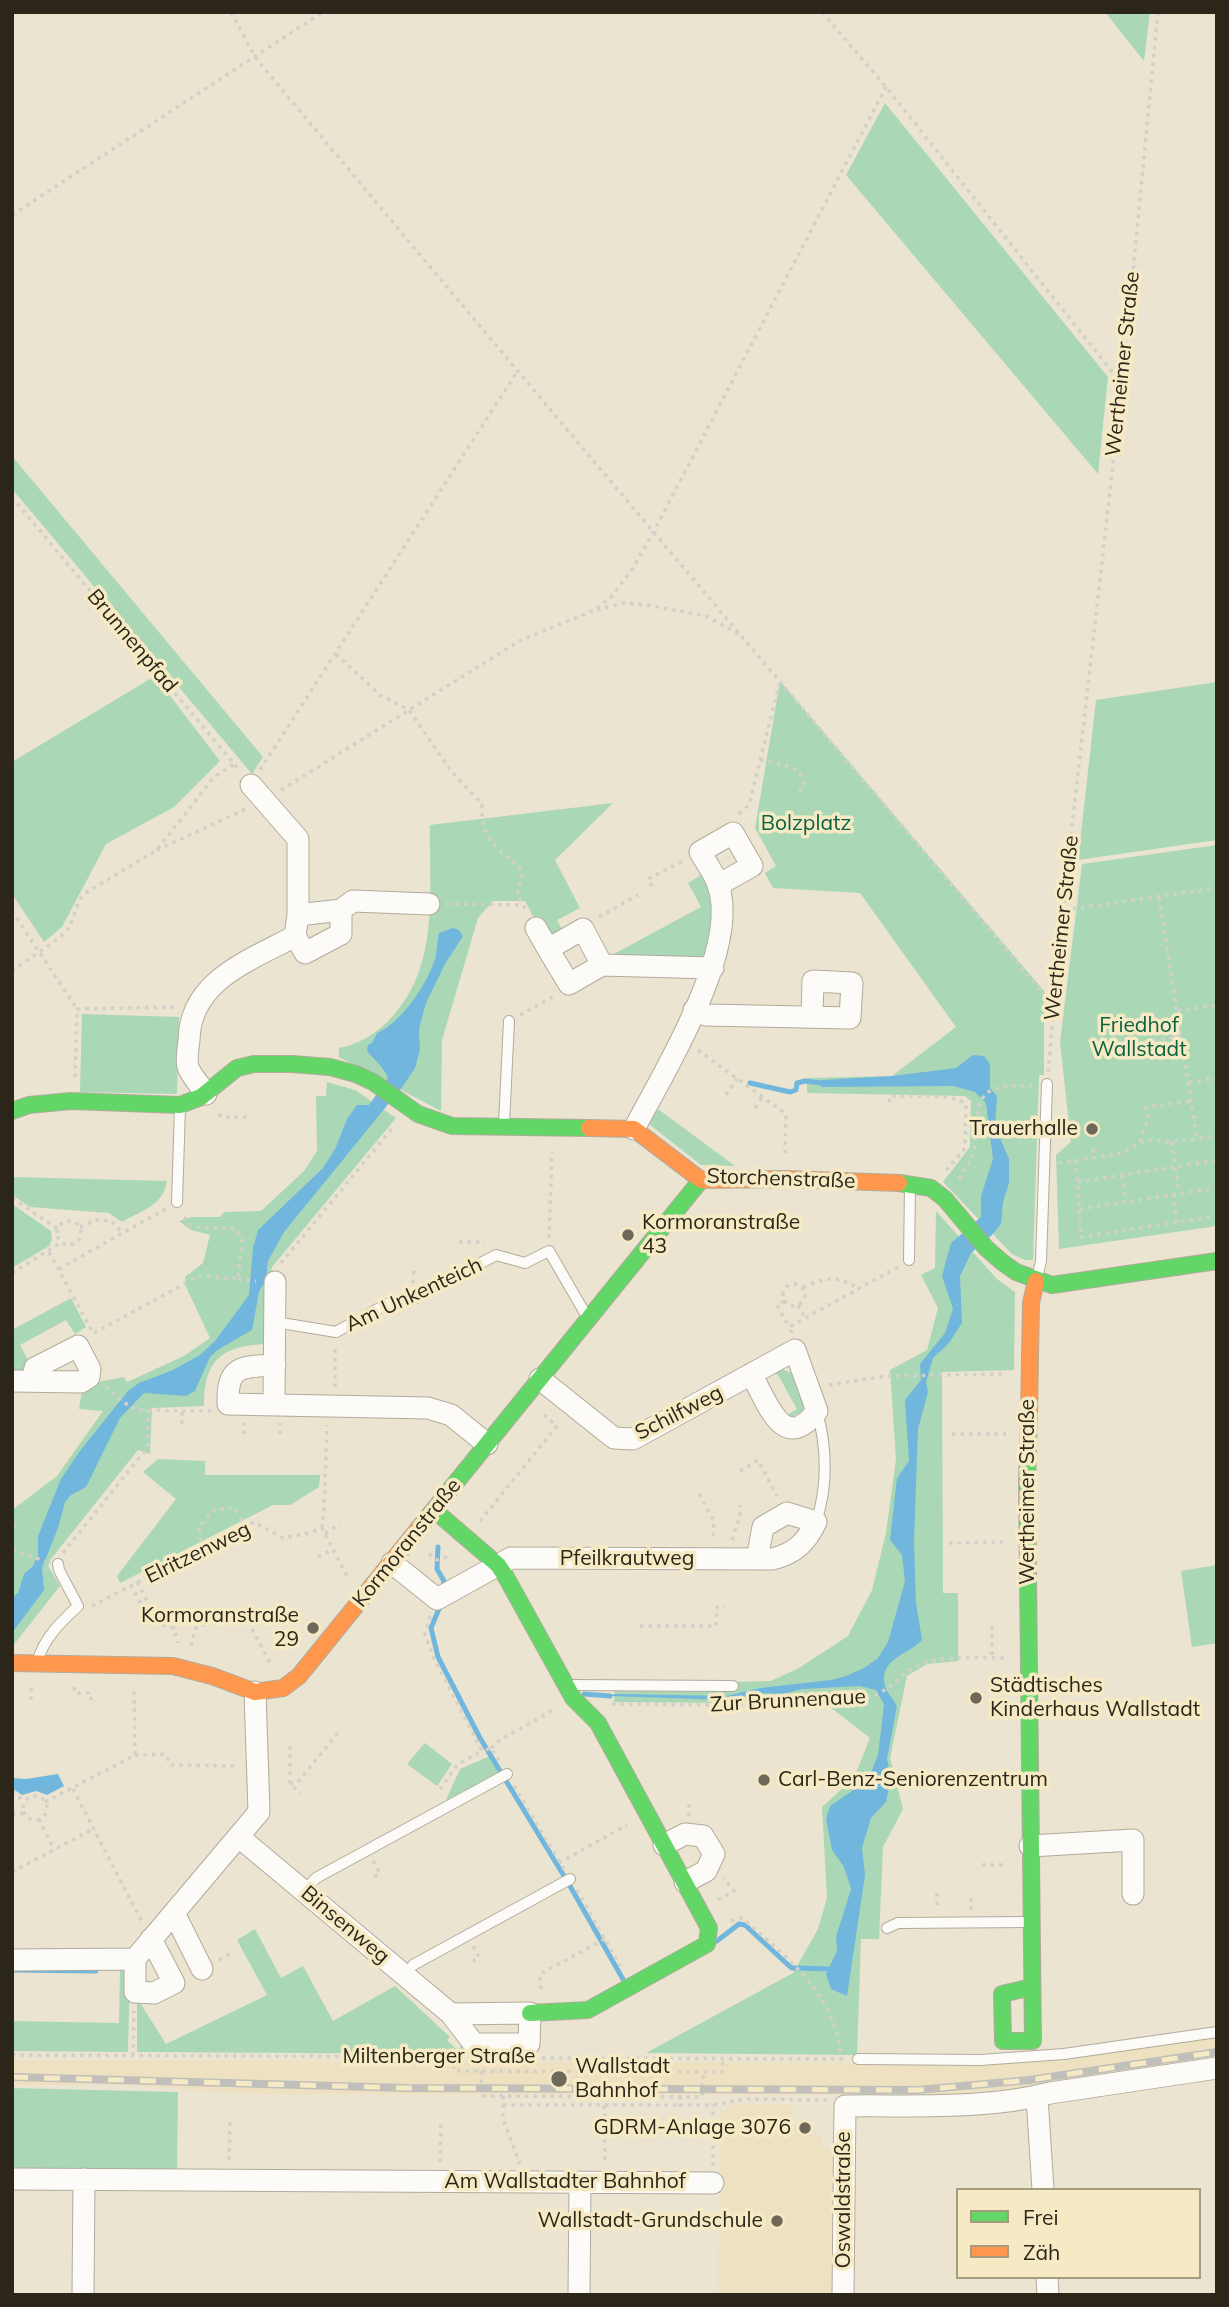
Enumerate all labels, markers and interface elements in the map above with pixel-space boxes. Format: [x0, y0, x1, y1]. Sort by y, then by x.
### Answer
street label: Wertheimer Straße [1101, 270, 1145, 458]
street label: Brunnenpfad [82, 584, 182, 698]
park label: Bolzplatz [761, 811, 851, 837]
street label: Wertheimer Straße [1040, 834, 1084, 1022]
park label: Friedhof Wallstadt [1092, 1013, 1186, 1063]
place label: Trauerhalle [969, 1116, 1078, 1142]
marker: Trauerhalle [1084, 1121, 1100, 1137]
street label: Storchenstraße [706, 1164, 856, 1194]
place label: Kormoranstraße 43 [642, 1210, 800, 1260]
marker: Kormoranstraße 43 [620, 1227, 636, 1243]
street label: Am Unkenteich [342, 1252, 486, 1338]
street label: Schilfweg [631, 1380, 727, 1446]
street label: Wertheimer Straße [1015, 1399, 1041, 1585]
street label: Kormoranstraße [347, 1474, 467, 1612]
street label: Elritzenweg [141, 1517, 255, 1589]
street label: Pfeilkrautweg [560, 1546, 694, 1572]
place label: Kormoranstraße 29 [141, 1603, 299, 1653]
marker: Kormoranstraße 29 [305, 1620, 321, 1636]
place label: Städtisches Kinderhaus Wallstadt [990, 1673, 1200, 1723]
street label: Zur Brunnenaue [709, 1684, 867, 1718]
marker: Städtisches Kinderhaus Wallstadt [968, 1690, 984, 1706]
place label: Carl-Benz-Seniorenzentrum [778, 1767, 1048, 1793]
marker: Carl-Benz-Seniorenzentrum [756, 1772, 772, 1788]
street label: Binsenweg [296, 1881, 394, 1969]
street label: Miltenberger Straße [343, 2044, 535, 2070]
place label: Wallstadt Bahnhof [575, 2054, 670, 2104]
marker: Wallstadt Bahnhof [549, 2069, 569, 2089]
place label: GDRM-Anlage 3076 [594, 2115, 791, 2141]
marker: GDRM-Anlage 3076 [797, 2120, 813, 2136]
street label: Oswaldstraße [831, 2131, 857, 2269]
street label: Am Wallstadter Bahnhof [444, 2169, 686, 2195]
legend [956, 2188, 1201, 2279]
text: Frei [1023, 2204, 1059, 2230]
place label: Wallstadt-Grundschule [538, 2208, 763, 2234]
marker: Wallstadt-Grundschule [769, 2213, 785, 2229]
text: Zäh [1023, 2239, 1060, 2265]

